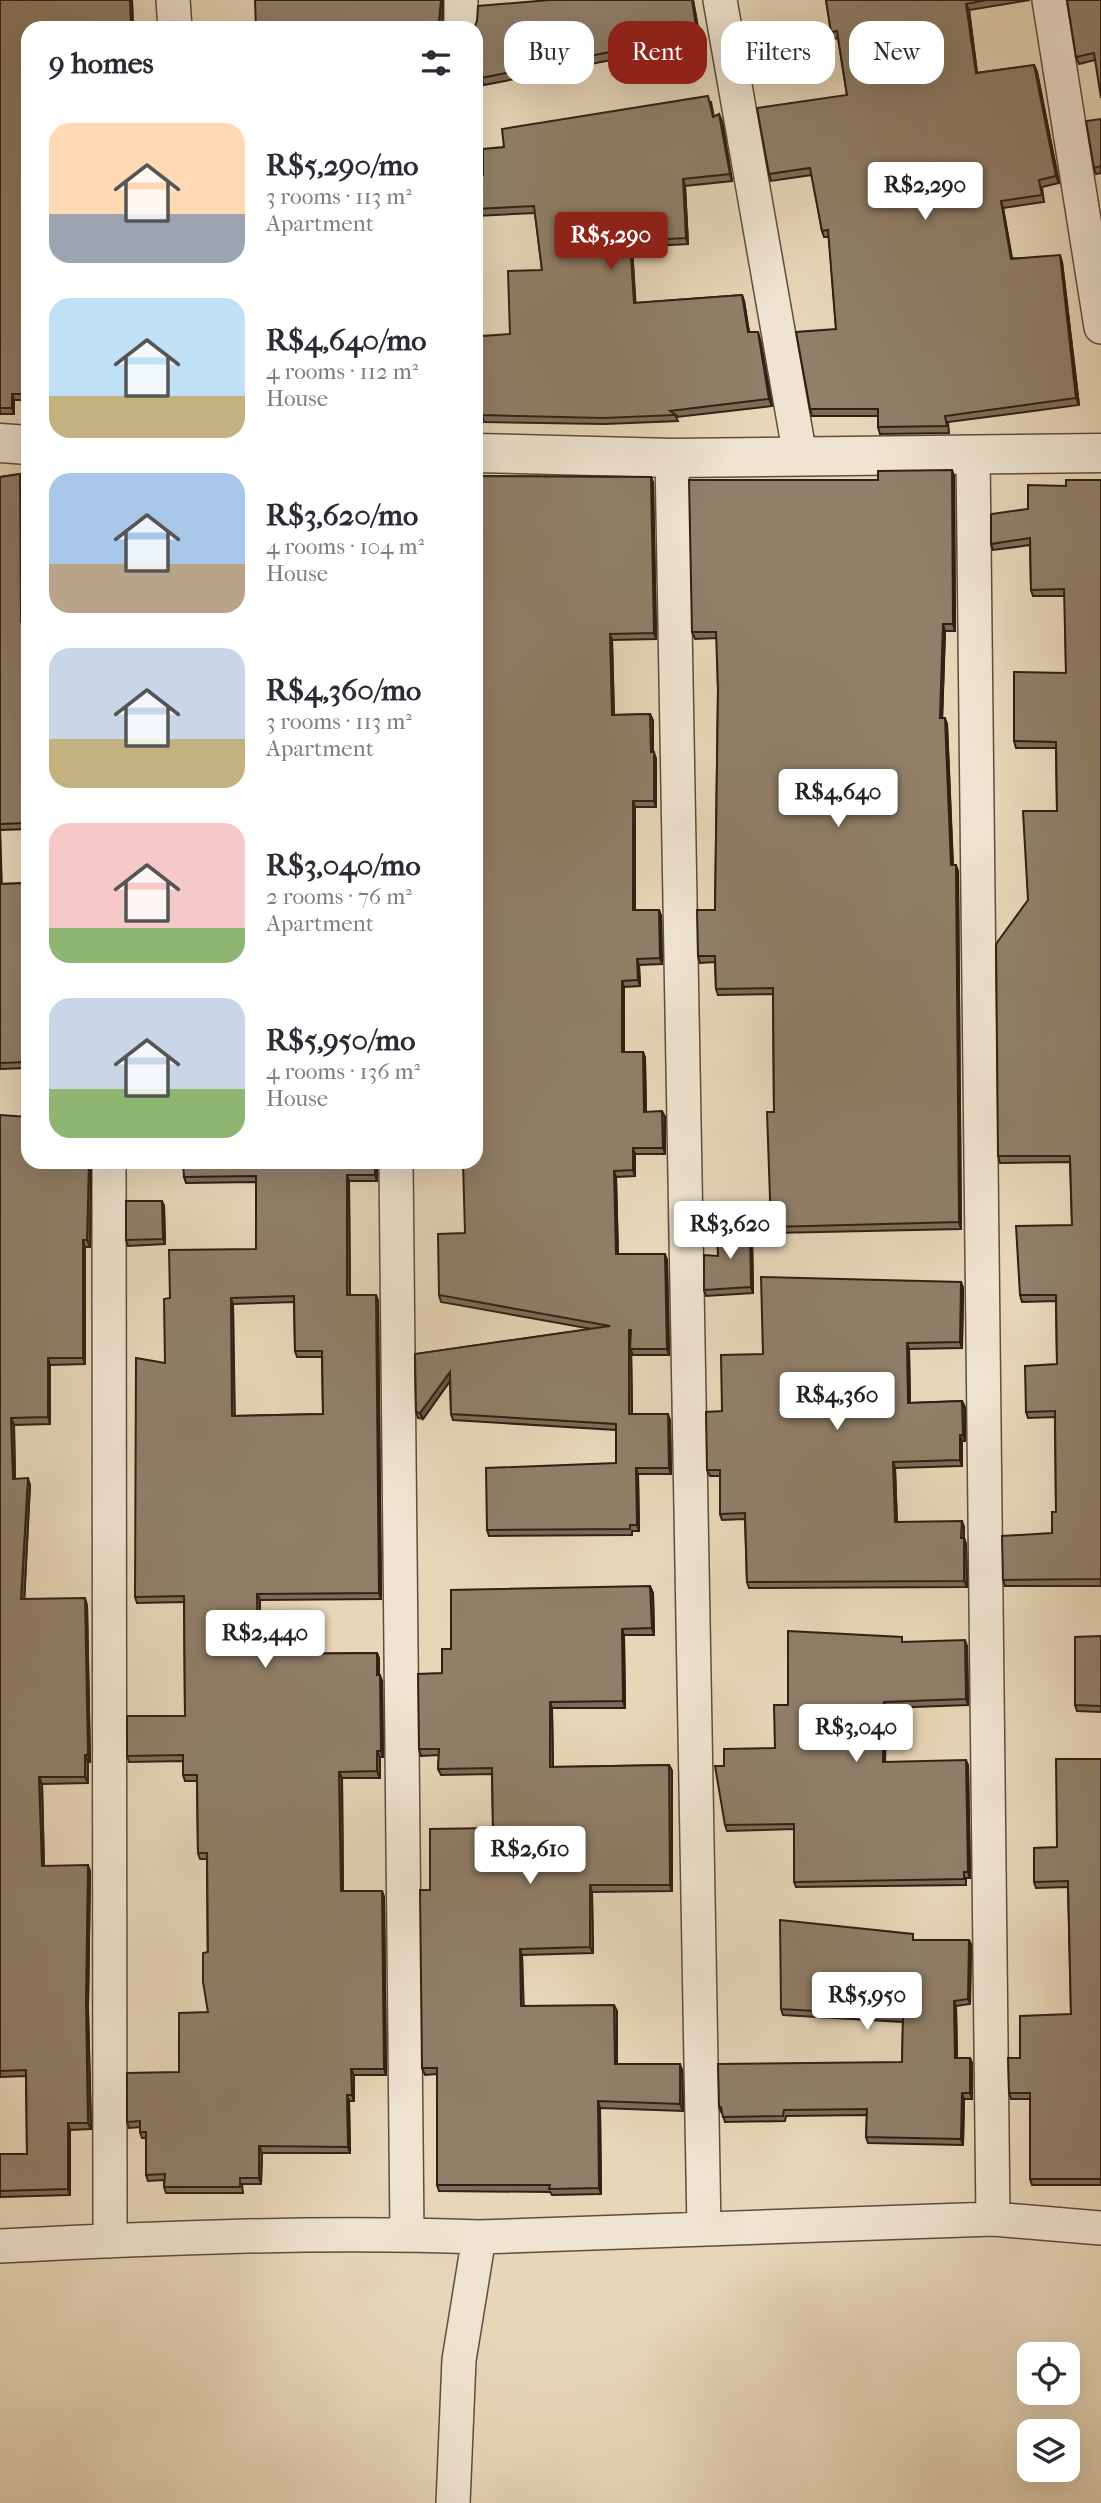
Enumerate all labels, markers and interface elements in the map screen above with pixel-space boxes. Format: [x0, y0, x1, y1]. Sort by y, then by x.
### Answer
chip: Buy [504, 21, 594, 84]
chip: Rent [608, 21, 707, 84]
chip: Filters [721, 21, 835, 84]
chip: New [849, 21, 944, 84]
icon: filters [417, 44, 455, 82]
text: 9 homes [49, 46, 154, 81]
text: R$5,290/mo [266, 148, 418, 183]
icon: home [105, 151, 189, 235]
pin: R$2,290 [860, 162, 990, 222]
text: R$2,290 [884, 171, 966, 198]
text: 3 rooms · 113 m² [266, 183, 412, 210]
text: Apartment [266, 210, 374, 237]
pin: R$5,290 [546, 212, 676, 272]
text: R$5,290 [571, 221, 651, 248]
text: R$4,640/mo [266, 323, 427, 358]
icon: home [105, 326, 189, 410]
text: 4 rooms · 112 m² [266, 358, 418, 385]
text: House [266, 385, 328, 412]
text: R$3,620/mo [266, 498, 418, 533]
icon: home [105, 501, 189, 585]
text: 4 rooms · 104 m² [266, 533, 424, 560]
text: House [266, 560, 328, 587]
text: R$4,360/mo [266, 673, 421, 708]
icon: home [105, 676, 189, 760]
text: 3 rooms · 113 m² [266, 708, 412, 735]
text: Apartment [266, 735, 374, 762]
pin: R$4,640 [773, 770, 903, 829]
text: R$4,640 [795, 778, 881, 805]
text: R$3,040/mo [266, 848, 421, 883]
icon: home [105, 851, 189, 935]
text: 2 rooms · 76 m² [266, 883, 412, 910]
text: Apartment [266, 910, 374, 937]
text: R$5,950/mo [266, 1023, 415, 1058]
icon: home [105, 1026, 189, 1110]
text: 4 rooms · 136 m² [266, 1058, 420, 1085]
text: House [266, 1085, 328, 1112]
pin: R$3,620 [665, 1202, 795, 1261]
text: R$3,620 [690, 1210, 770, 1237]
pin: R$4,360 [772, 1372, 902, 1432]
text: R$4,360 [796, 1381, 878, 1408]
pin: R$2,440 [200, 1610, 330, 1670]
text: R$2,440 [222, 1619, 308, 1646]
pin: R$3,040 [791, 1704, 921, 1764]
text: R$3,040 [815, 1713, 897, 1740]
pin: R$2,610 [465, 1826, 595, 1886]
text: R$2,610 [491, 1835, 569, 1862]
pin: R$5,950 [802, 1972, 932, 2032]
text: R$5,950 [828, 1981, 906, 2008]
map controls [1017, 2342, 1080, 2482]
button: locate [1017, 2342, 1080, 2405]
button: layers [1017, 2419, 1080, 2482]

